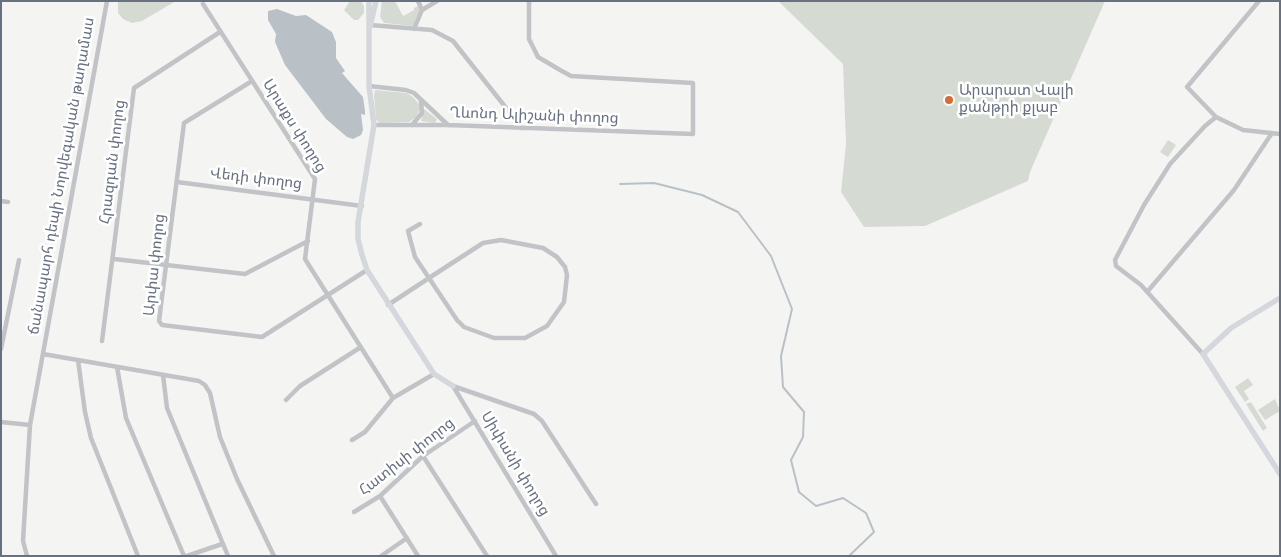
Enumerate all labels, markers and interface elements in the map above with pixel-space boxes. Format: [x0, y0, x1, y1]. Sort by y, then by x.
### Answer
street label: ճանապարհ դեպի Նորվեգական թաղամաս [25, 16, 99, 336]
street label: Արաքս փողոց [258, 76, 330, 176]
place label: Արարատ Վալի քանթրի քլաբ [959, 82, 1074, 117]
marker: Արարատ Վալի քանթրի քլաբ [943, 94, 955, 106]
street label: Հրազդան փողոց [96, 99, 130, 225]
street label: Ղևոնդ Ալիշանի փողոց [449, 104, 619, 128]
street label: Վեդի փողոց [209, 164, 303, 194]
street label: Արփա փողոց [141, 213, 169, 317]
street label: Սիփանի փողոց [477, 408, 553, 520]
street label: Հատիսի փողոց [356, 414, 458, 500]

